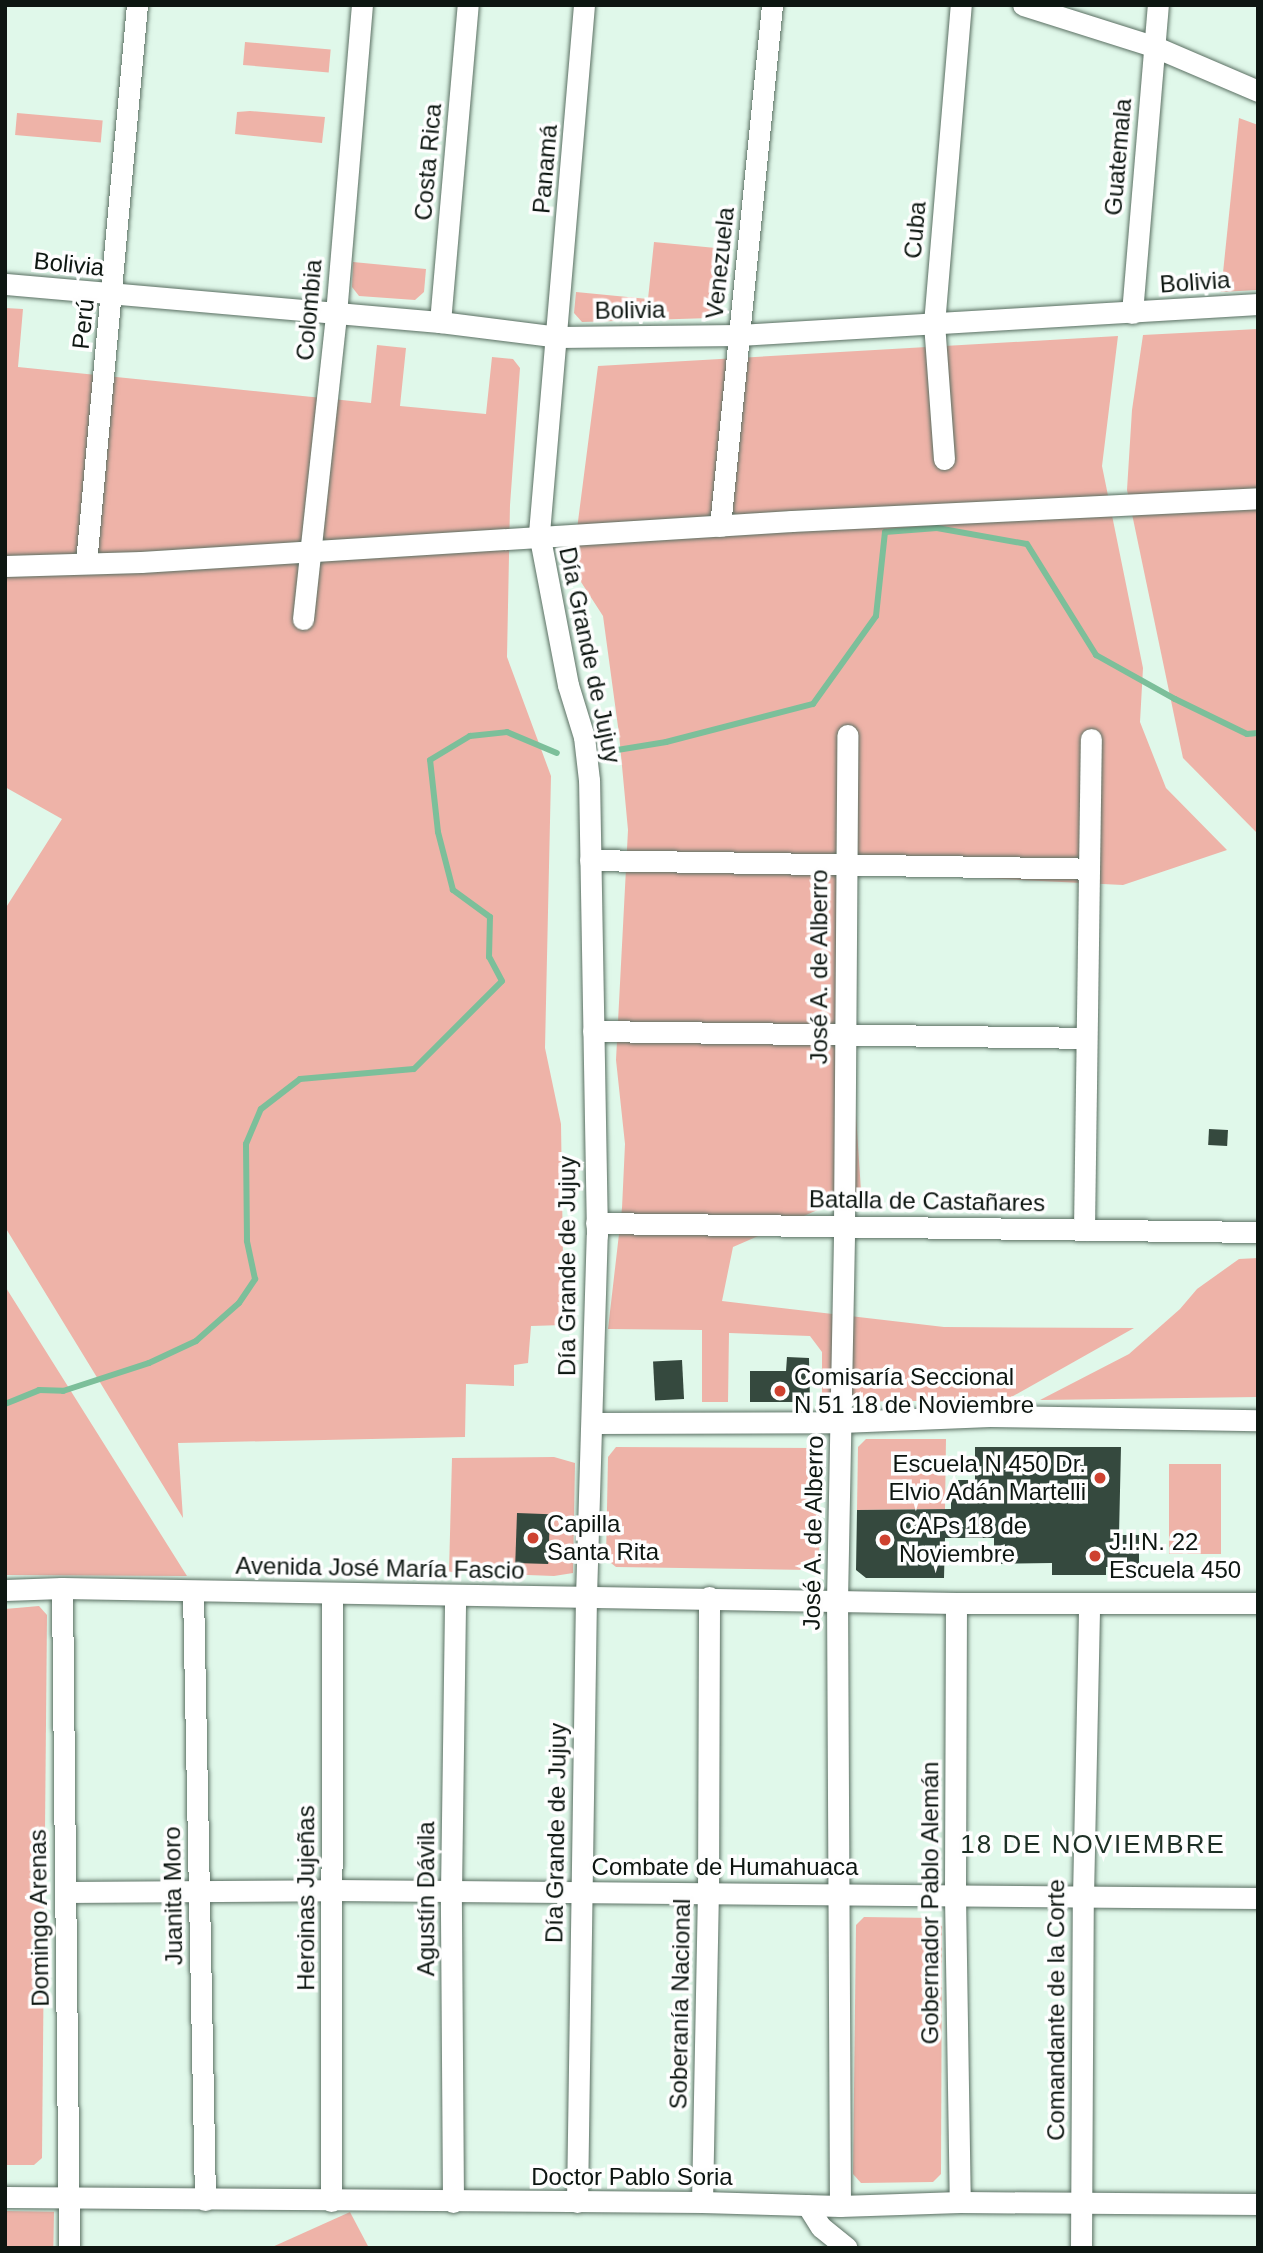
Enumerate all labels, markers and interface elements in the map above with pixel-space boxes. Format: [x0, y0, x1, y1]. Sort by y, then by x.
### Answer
street label: Guatemala [1099, 97, 1137, 217]
street label: Costa Rica [409, 102, 447, 222]
street label: Panamá [527, 123, 563, 215]
street label: Cuba [898, 200, 932, 260]
street label: Venezuela [700, 206, 740, 320]
street label: Bolivia [32, 246, 106, 282]
street label: Colombia [290, 258, 328, 362]
street label: Bolivia [1159, 265, 1231, 299]
street label: Bolivia [594, 295, 666, 325]
street label: Perú [66, 297, 100, 351]
street label: Día Grande de Jujuy [553, 544, 627, 766]
street label: José A. de Alberro [805, 868, 833, 1066]
street label: Día Grande de Jujuy [553, 1156, 581, 1376]
street label: Batalla de Castañares [809, 1185, 1045, 1217]
place label: Comisaría Seccional N 51 18 de Noviembre [794, 1363, 1034, 1419]
marker: Comisaría Seccional N 51 18 de Noviembre [772, 1383, 788, 1399]
street label: José A. de Alberro [797, 1434, 829, 1632]
place label: Escuela N 450 Dr. Elvio Adán Martelli [887, 1450, 1086, 1506]
marker: Escuela N 450 Dr. Elvio Adán Martelli [1092, 1470, 1108, 1486]
place label: Capilla Santa Rita [547, 1510, 659, 1566]
place label: CAPs 18 de Noviembre [899, 1512, 1027, 1568]
place label: J.I.N. 22 Escuela 450 [1109, 1528, 1241, 1584]
marker: Capilla Santa Rita [525, 1530, 541, 1546]
marker: CAPs 18 de Noviembre [877, 1532, 893, 1548]
marker: J.I.N. 22 Escuela 450 [1087, 1548, 1103, 1564]
street label: Avenida José María Fascio [235, 1551, 525, 1585]
street label: Día Grande de Jujuy [540, 1723, 572, 1943]
street label: Gobernador Pablo Alemán [916, 1761, 944, 2045]
street label: Heroinas Jujeñas [292, 1805, 320, 1991]
street label: Agustín Dávila [412, 1822, 440, 1976]
street label: Juanita Moro [157, 1826, 189, 1966]
street label: Domingo Arenas [23, 1828, 55, 2008]
district label: 18 DE NOVIEMBRE [962, 1829, 1224, 1861]
street label: Combate de Humahuaca [592, 1853, 858, 1881]
street label: Comandante de la Corte [1042, 1879, 1070, 2141]
street label: Soberanía Nacional [664, 1898, 696, 2110]
street label: Doctor Pablo Soria [531, 2163, 733, 2191]

